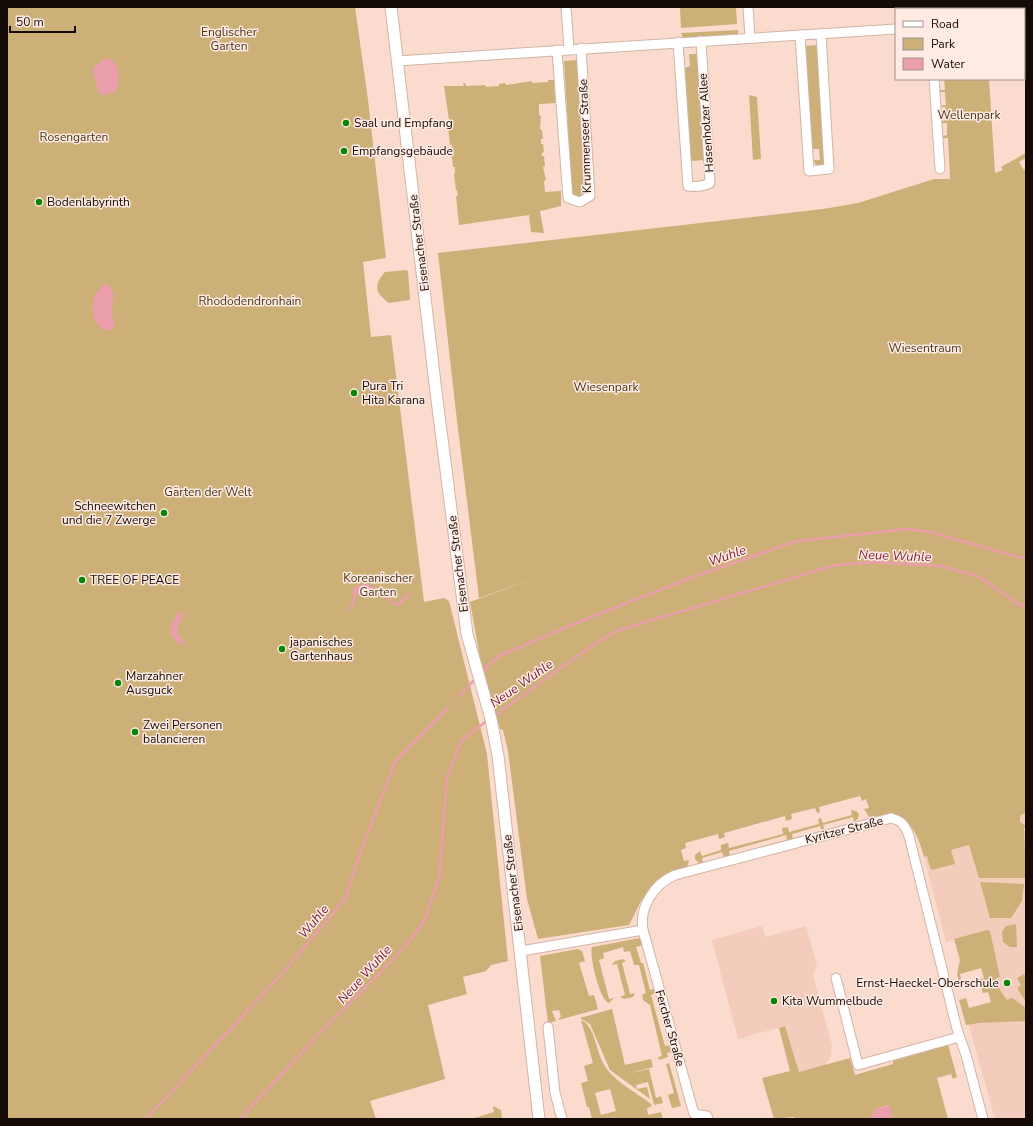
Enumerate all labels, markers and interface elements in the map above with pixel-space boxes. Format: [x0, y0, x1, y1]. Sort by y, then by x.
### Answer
scale bar [10, 8, 75, 34]
legend [895, 8, 1025, 80]
text: 50 m [16, 14, 44, 30]
text: Road [931, 16, 959, 32]
park label: Englischer Garten [201, 24, 258, 54]
text: Park [931, 36, 956, 52]
text: Water [931, 56, 965, 72]
street label: Hasenholzer Allee [695, 73, 717, 173]
street label: Krummenseer Straße [575, 79, 595, 193]
park label: Wellenpark [938, 107, 1001, 123]
place label: Saal und Empfang [354, 115, 453, 131]
marker: Saal und Empfang [341, 118, 351, 128]
park label: Rosengarten [40, 129, 108, 145]
place label: Empfangsgebäude [352, 143, 453, 159]
marker: Empfangsgebäude [339, 146, 349, 156]
place label: Bodenlabyrinth [47, 194, 130, 210]
street label: Eisenacher Straße [405, 194, 433, 292]
marker: Bodenlabyrinth [34, 197, 44, 207]
park label: Rhododendronhain [199, 293, 301, 309]
park label: Wiesentraum [888, 340, 962, 356]
place label: Pura Tri Hita Karana [362, 378, 425, 408]
park label: Wiesenpark [573, 379, 639, 395]
marker: Pura Tri Hita Karana [349, 388, 359, 398]
park label: Gärten der Welt [164, 484, 252, 500]
place label: Schneewitchen und die 7 Zwerge [62, 498, 156, 528]
marker: Schneewitchen und die 7 Zwerge [159, 508, 169, 518]
street label: Eisenacher Straße [444, 515, 472, 613]
water label: Wuhle [706, 541, 749, 571]
water label: Neue Wuhle [858, 546, 932, 566]
park label: Koreanischer Garten [343, 570, 413, 600]
place label: TREE OF PEACE [90, 572, 179, 588]
marker: TREE OF PEACE [77, 575, 87, 585]
place label: japanisches Gartenhaus [289, 634, 353, 664]
marker: japanisches Gartenhaus [277, 644, 287, 654]
water label: Neue Wuhle [486, 655, 557, 712]
place label: Marzahner Ausguck [126, 668, 184, 698]
marker: Marzahner Ausguck [113, 678, 123, 688]
place label: Zwei Personen balancieren [143, 717, 222, 747]
marker: Zwei Personen balancieren [130, 727, 140, 737]
street label: Kyritzer Straße [803, 813, 885, 847]
street label: Eisenacher Straße [499, 834, 527, 932]
water label: Wuhle [294, 901, 333, 942]
water label: Neue Wuhle [334, 941, 396, 1008]
place label: Ernst-Haeckel-Oberschule [856, 975, 999, 991]
marker: Ernst-Haeckel-Oberschule [1002, 978, 1012, 988]
street label: Fercher Straße [651, 988, 689, 1068]
place label: Kita Wummelbude [782, 993, 883, 1009]
marker: Kita Wummelbude [769, 996, 779, 1006]

